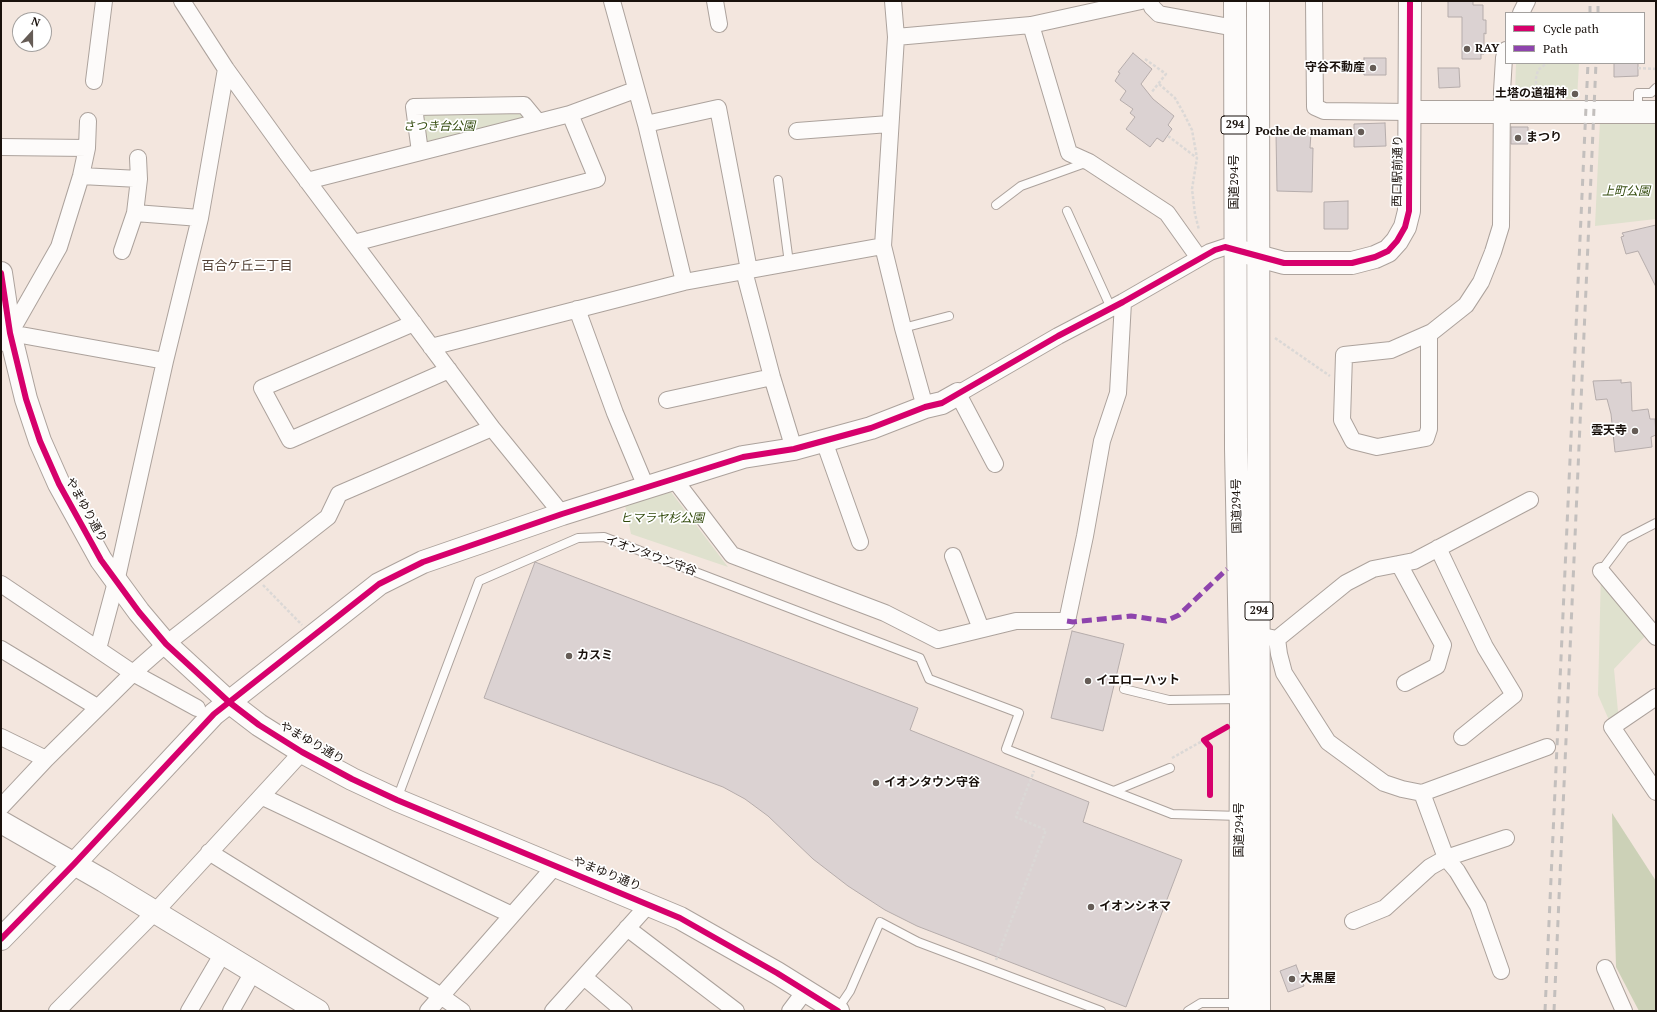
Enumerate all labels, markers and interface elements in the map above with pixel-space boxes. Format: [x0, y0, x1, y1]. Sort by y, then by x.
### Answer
north arrow [12, 12, 52, 52]
legend [1505, 12, 1645, 64]
text: N [30, 14, 42, 30]
text: Cycle path [1543, 21, 1599, 36]
text: Path [1543, 41, 1568, 56]
place label: RAY [1475, 42, 1499, 56]
marker: RAY [1462, 44, 1472, 54]
place label: 守谷不動産 [1305, 61, 1365, 75]
marker: 守谷不動産 [1368, 63, 1378, 73]
place label: 土塔の道祖神 [1495, 87, 1567, 101]
marker: 土塔の道祖神 [1570, 89, 1580, 99]
road number: 294 [1221, 116, 1249, 134]
park label: さつき台公園 [403, 120, 475, 134]
place label: Poche de maman [1255, 125, 1353, 139]
marker: Poche de maman [1356, 127, 1366, 137]
place label: まつり [1526, 131, 1562, 145]
marker: まつり [1513, 133, 1523, 143]
street label: 西口駅前通り [1390, 135, 1406, 207]
street label: 国道294号 [1228, 154, 1242, 210]
park label: 上町公園 [1602, 185, 1650, 199]
district label: 百合ケ丘三丁目 [202, 258, 292, 274]
place label: 雲天寺 [1591, 424, 1627, 438]
marker: 雲天寺 [1630, 426, 1640, 436]
street label: やまゆり通り [62, 475, 110, 545]
street label: 国道294号 [1229, 478, 1245, 534]
park label: ヒマラヤ杉公園 [620, 512, 704, 526]
street label: イオンタウン守谷 [603, 533, 699, 579]
road number: 294 [1245, 602, 1273, 620]
place label: カスミ [577, 649, 613, 663]
marker: カスミ [564, 651, 574, 661]
place label: イエローハット [1096, 674, 1180, 688]
marker: イエローハット [1083, 676, 1093, 686]
street label: やまゆり通り [277, 719, 347, 767]
place label: イオンタウン守谷 [884, 776, 980, 790]
marker: イオンタウン守谷 [871, 778, 881, 788]
street label: 国道294号 [1233, 802, 1247, 858]
street label: やまゆり通り [571, 854, 643, 894]
place label: イオンシネマ [1099, 900, 1171, 914]
marker: イオンシネマ [1086, 902, 1096, 912]
place label: 大黒屋 [1300, 972, 1336, 986]
marker: 大黒屋 [1287, 974, 1297, 984]

